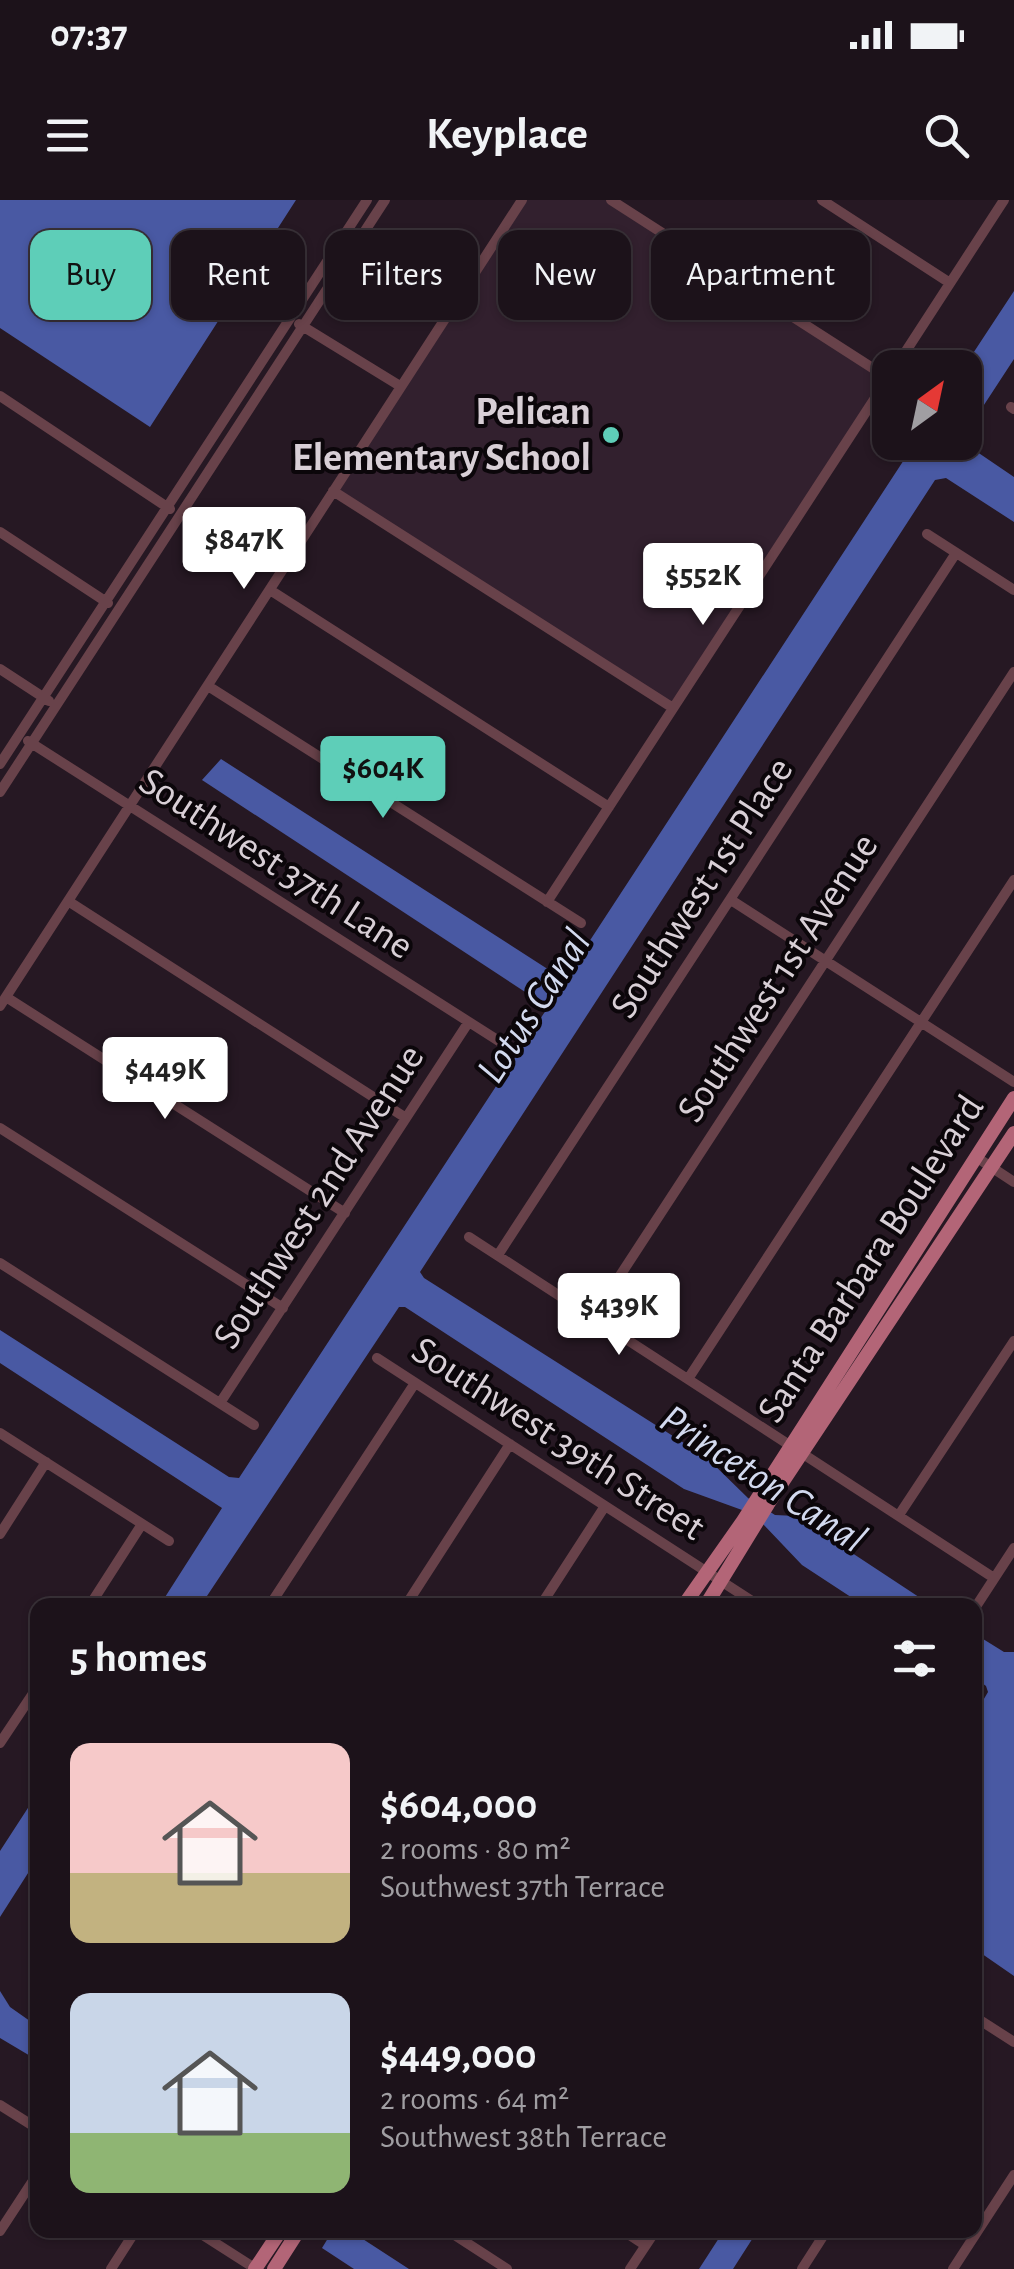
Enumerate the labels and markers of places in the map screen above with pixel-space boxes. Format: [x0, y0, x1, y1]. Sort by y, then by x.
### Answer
place label: Pelican Elementary School [292, 392, 591, 478]
marker: Pelican Elementary School [600, 424, 622, 446]
pin: $847K [174, 507, 314, 592]
pin: $552K [633, 543, 773, 628]
pin: $604K [313, 736, 453, 821]
pin: $449K [95, 1037, 235, 1122]
pin: $439K [549, 1273, 689, 1358]

